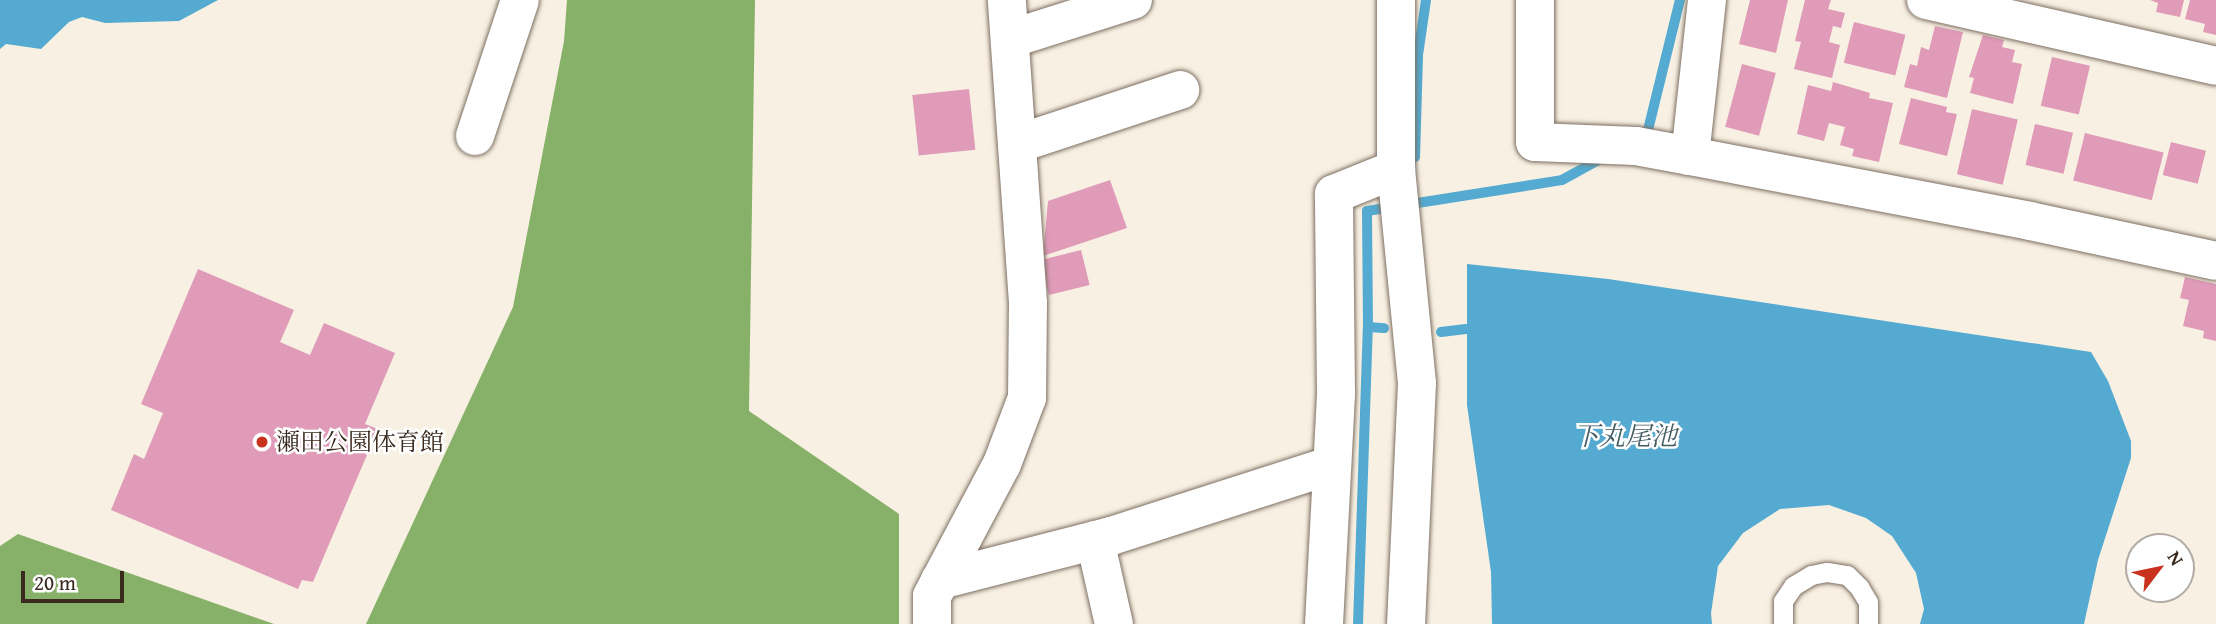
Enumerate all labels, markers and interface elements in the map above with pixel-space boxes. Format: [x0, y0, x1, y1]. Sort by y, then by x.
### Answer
water label: 下丸尾池 [1573, 420, 1677, 452]
place label: 瀬田公園体育館 [276, 428, 444, 456]
marker: 瀬田公園体育館 [254, 434, 270, 450]
north arrow [2125, 533, 2195, 603]
text: N [2161, 545, 2191, 571]
scale bar [24, 558, 128, 602]
text: 20 m [34, 567, 76, 598]

